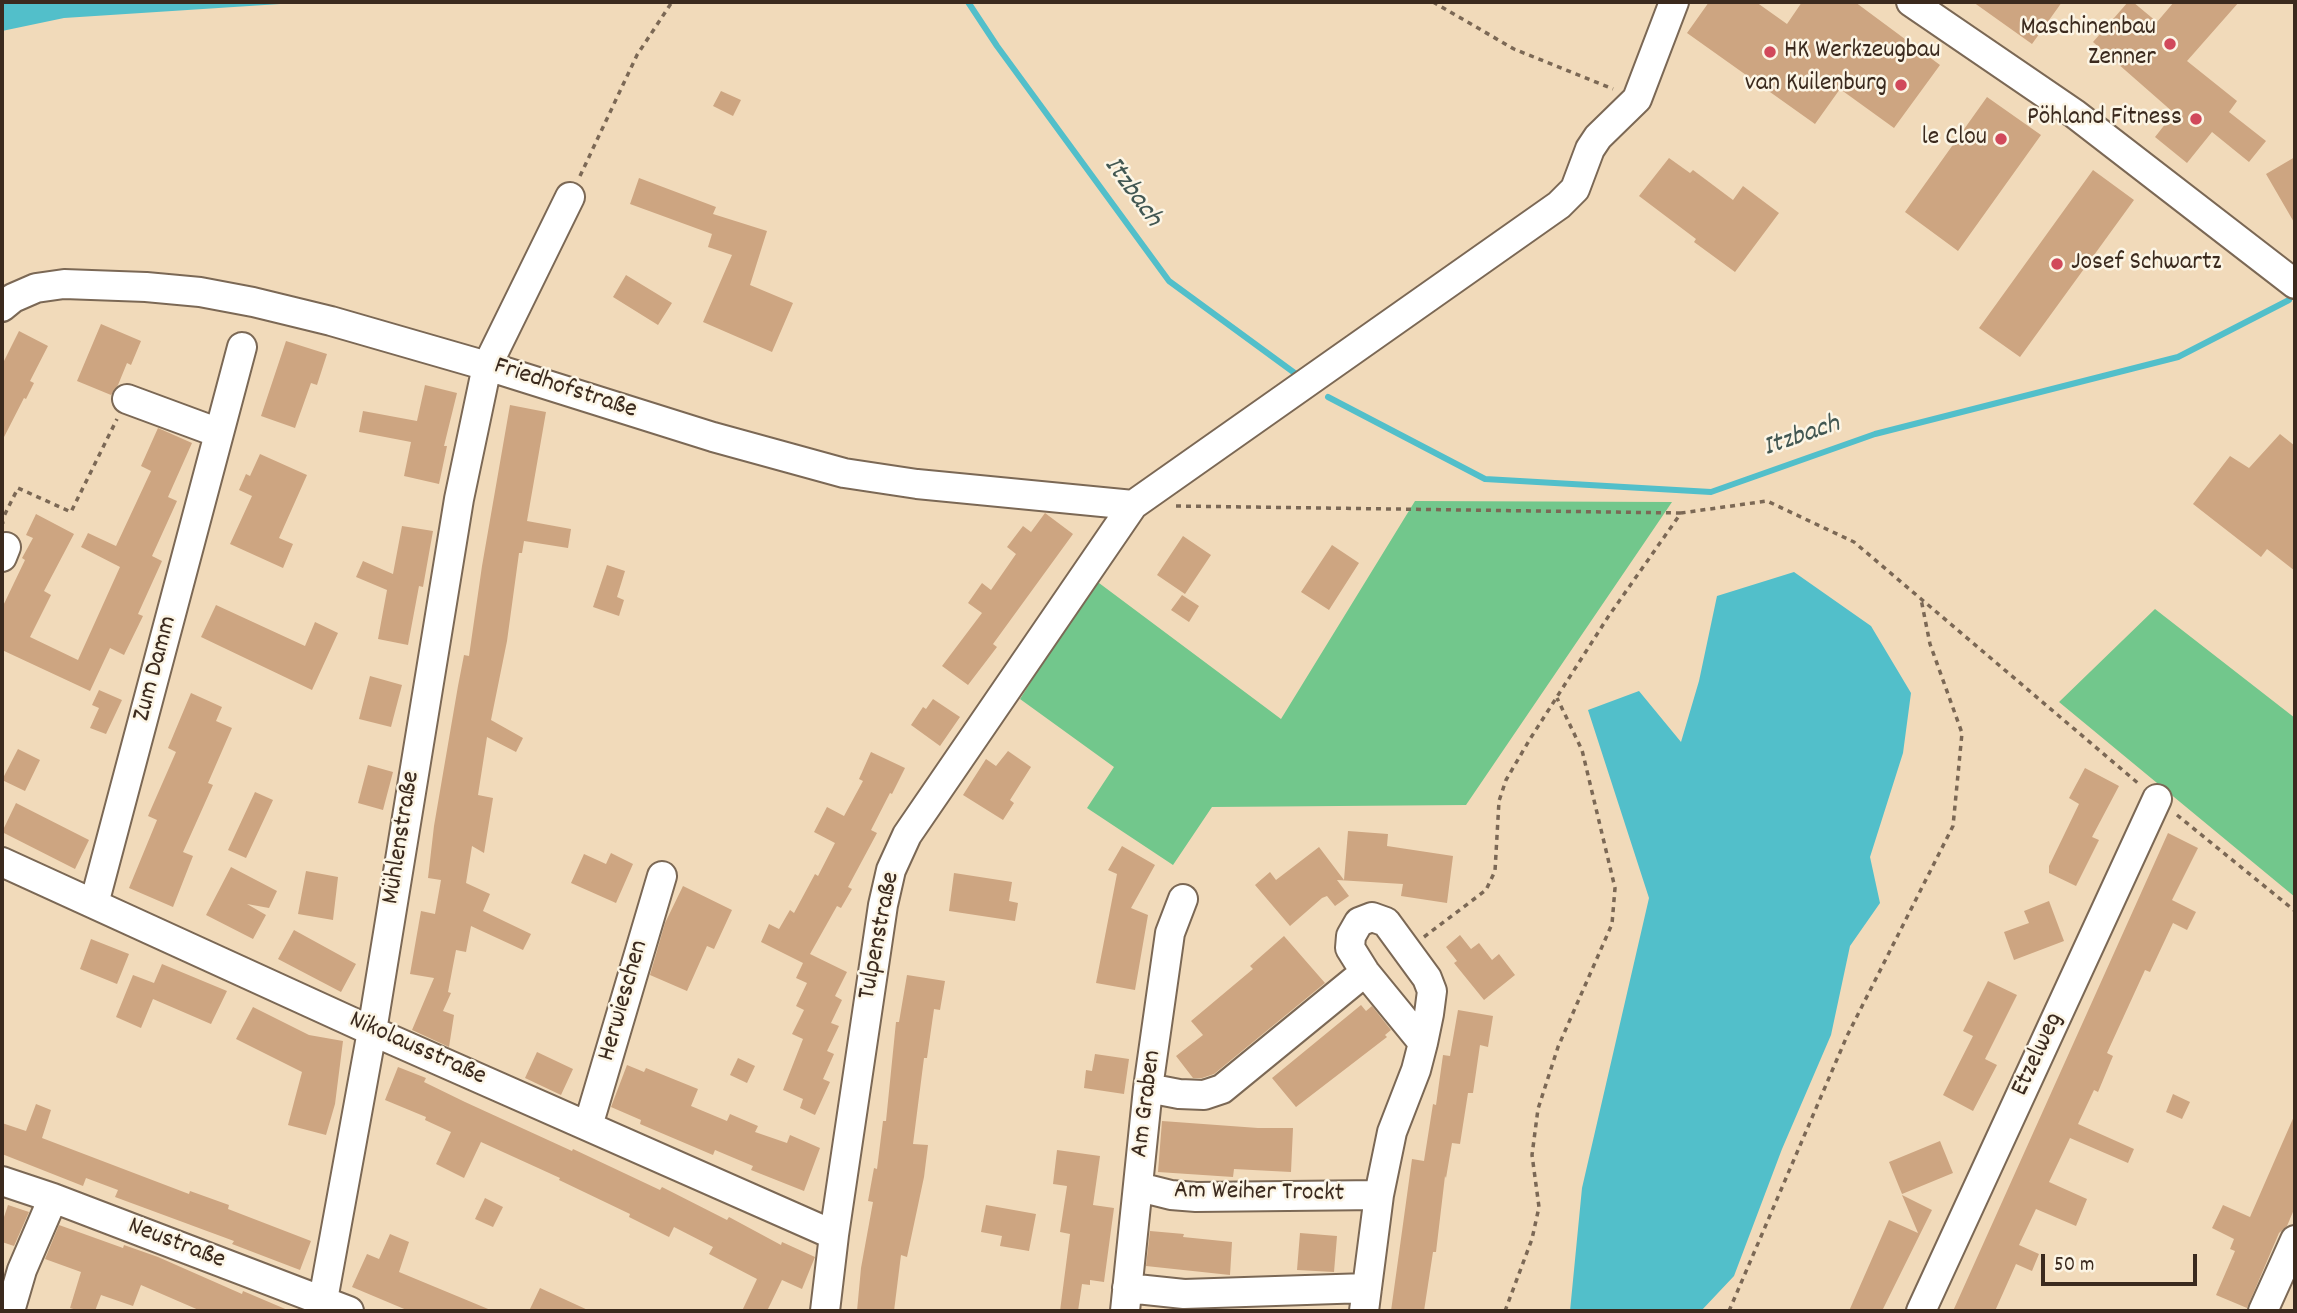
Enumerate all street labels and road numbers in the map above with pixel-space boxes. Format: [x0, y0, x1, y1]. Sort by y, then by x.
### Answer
street label: Friedhofstraße [490, 352, 640, 428]
street label: Zum Damm [128, 613, 186, 725]
street label: Mühlenstraße [377, 769, 429, 907]
street label: Tulpenstraße [853, 870, 909, 1002]
street label: Herwieschen [593, 937, 657, 1065]
street label: Nikolausstraße [344, 1006, 490, 1094]
street label: Etzelweg [2006, 1008, 2072, 1102]
street label: Am Graben [1126, 1049, 1170, 1159]
street label: Am Weiher Trockt [1174, 1177, 1344, 1211]
street label: Neustraße [123, 1212, 229, 1278]

